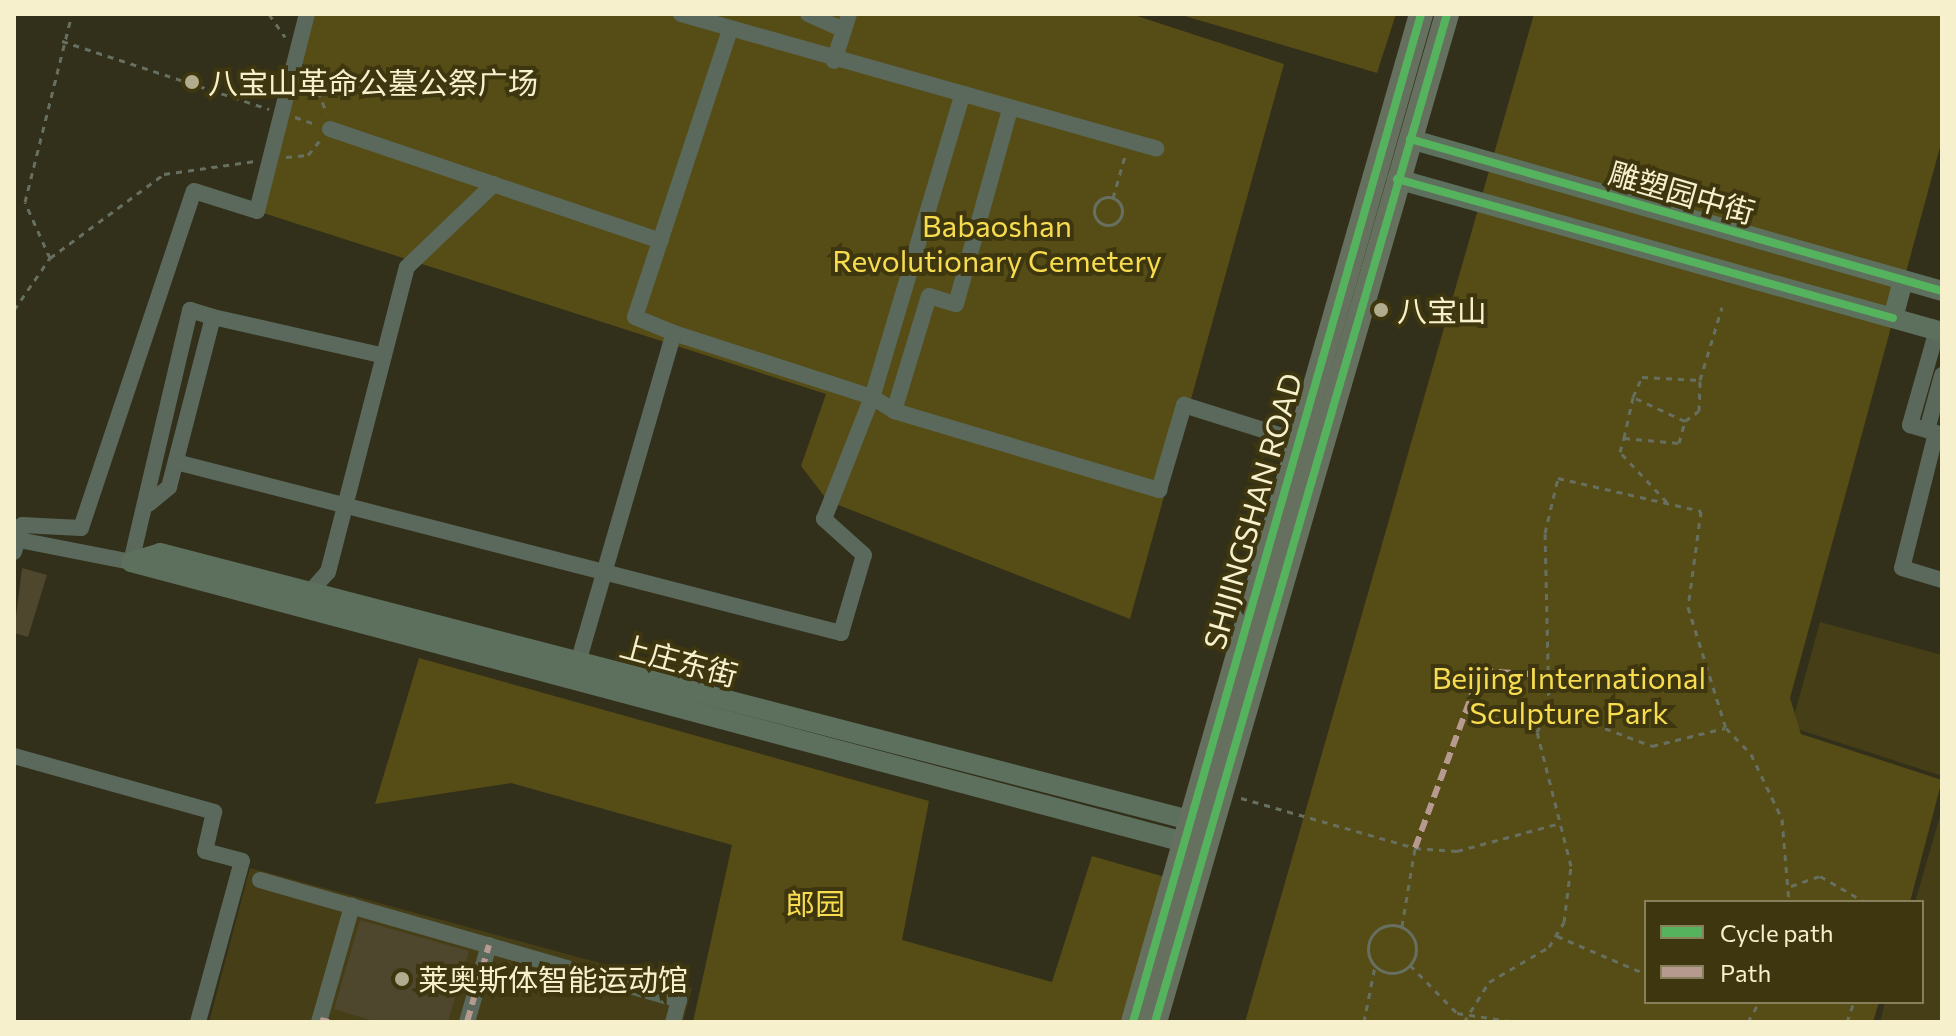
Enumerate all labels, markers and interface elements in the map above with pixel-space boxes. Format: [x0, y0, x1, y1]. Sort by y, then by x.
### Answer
place label: 八宝山革命公墓公祭广场 [208, 64, 538, 100]
marker: 八宝山革命公墓公祭广场 [183, 73, 201, 91]
street label: 雕塑园中街 [1605, 154, 1759, 230]
park label: Babaoshan Revolutionary Cemetery [832, 207, 1162, 278]
place label: 八宝山 [1397, 292, 1487, 328]
marker: 八宝山 [1372, 301, 1390, 319]
street label: SHIJINGSHAN ROAD [1195, 369, 1309, 653]
street label: 上庄东街 [616, 627, 742, 693]
park label: Beijing International Sculpture Park [1432, 659, 1706, 730]
park label: 郎园 [785, 885, 845, 921]
legend [1644, 900, 1924, 1004]
text: Cycle path [1720, 918, 1834, 947]
text: Path [1720, 958, 1771, 987]
place label: 莱奥斯体智能运动馆 [418, 961, 688, 997]
marker: 莱奥斯体智能运动馆 [393, 970, 411, 988]

